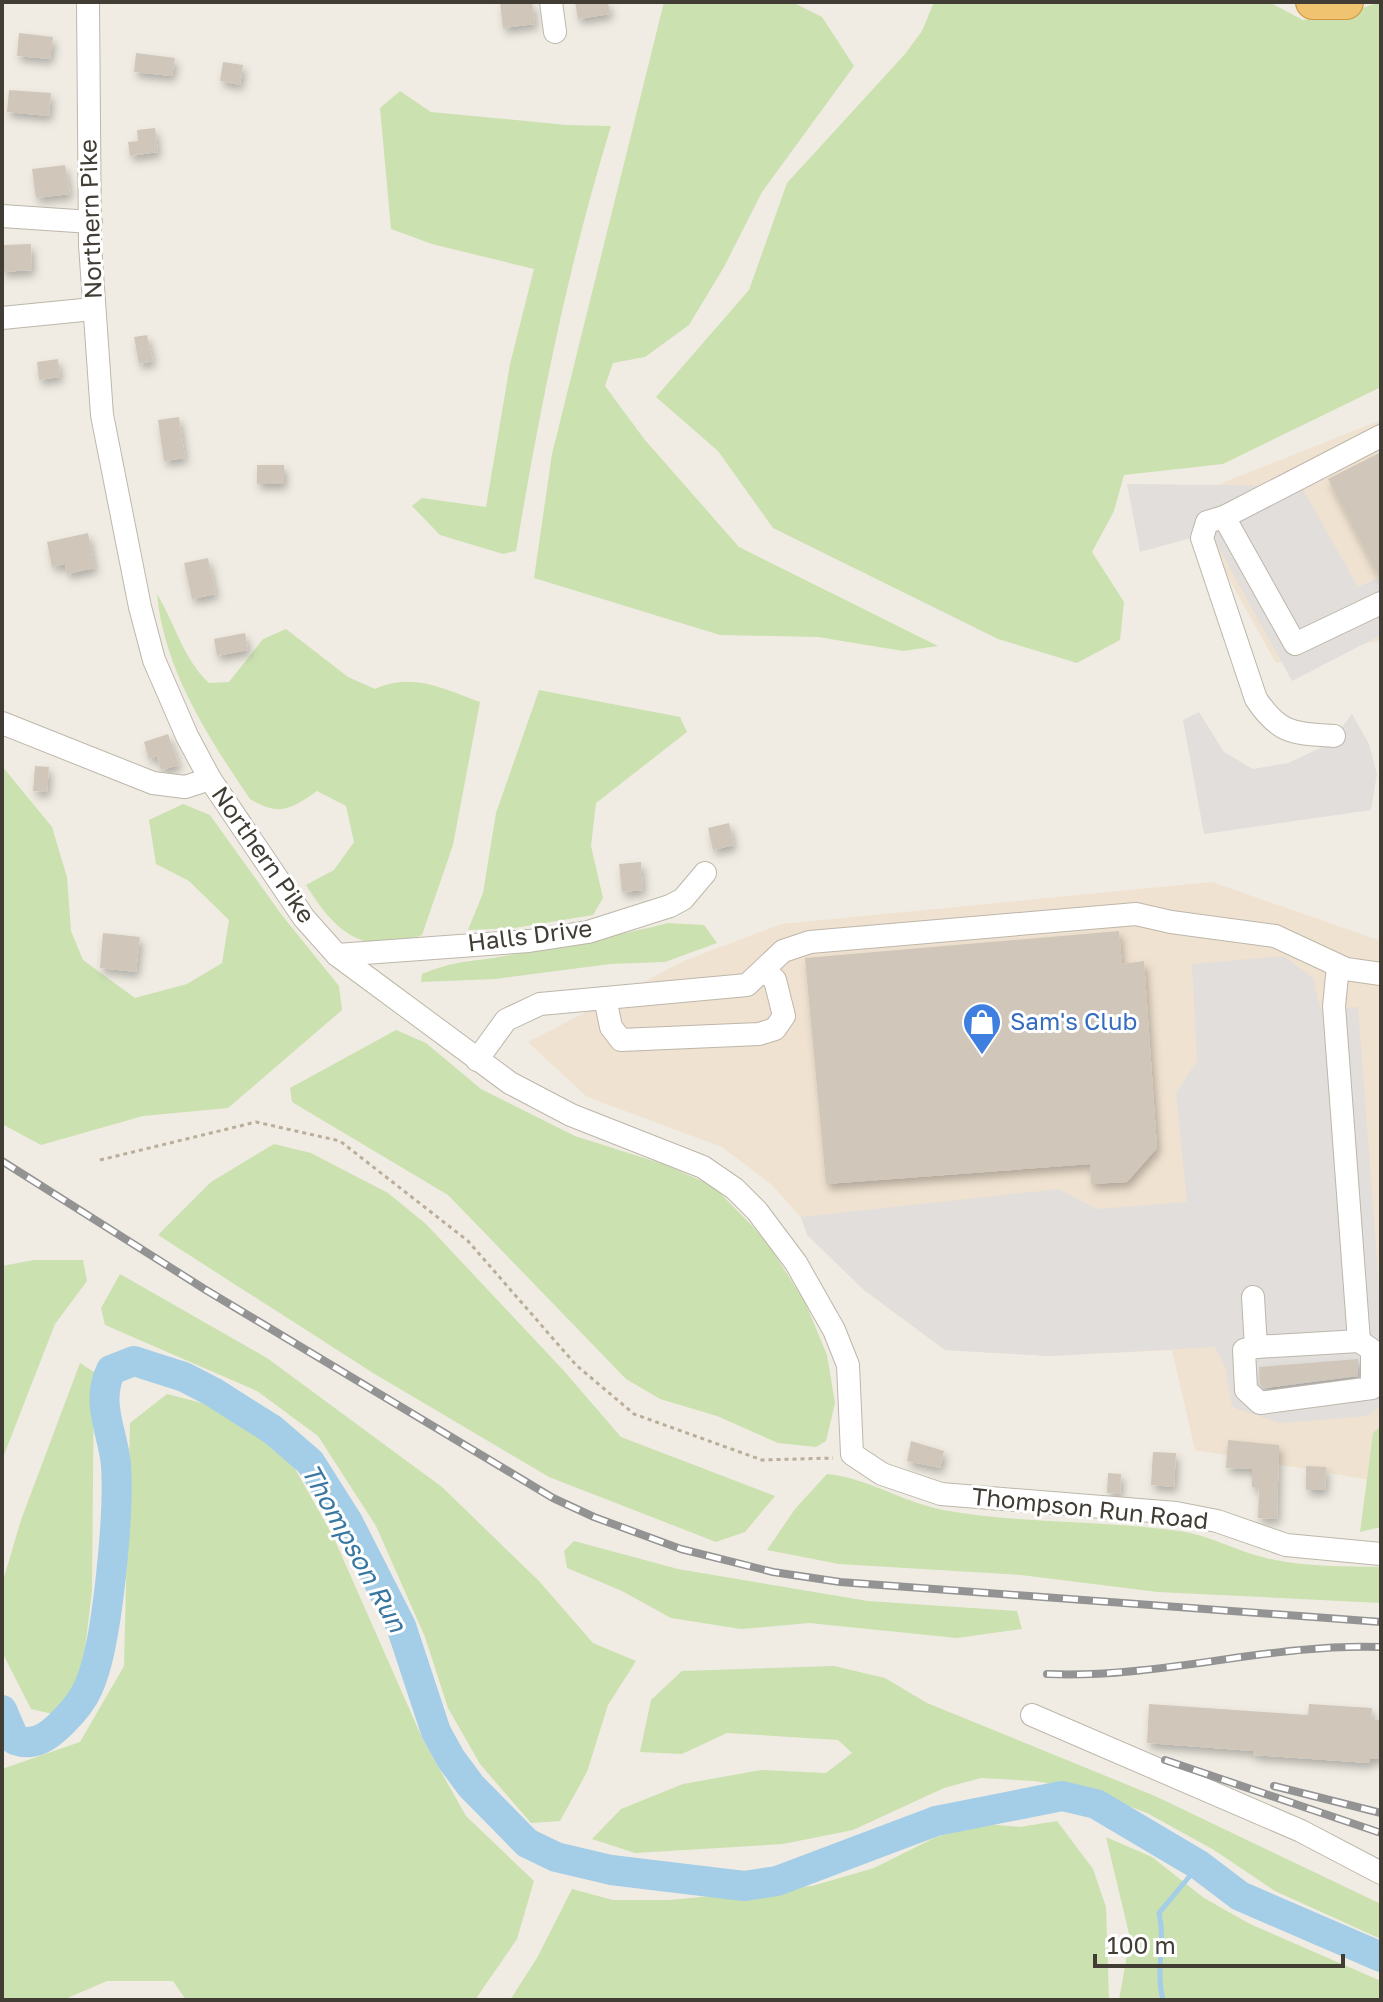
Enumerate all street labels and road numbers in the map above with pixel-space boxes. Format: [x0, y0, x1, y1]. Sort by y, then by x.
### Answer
street label: Northern Pike [72, 139, 107, 300]
street label: Northern Pike [206, 780, 322, 928]
street label: Halls Drive [466, 912, 594, 957]
street label: Thompson Run Road [970, 1481, 1210, 1534]

